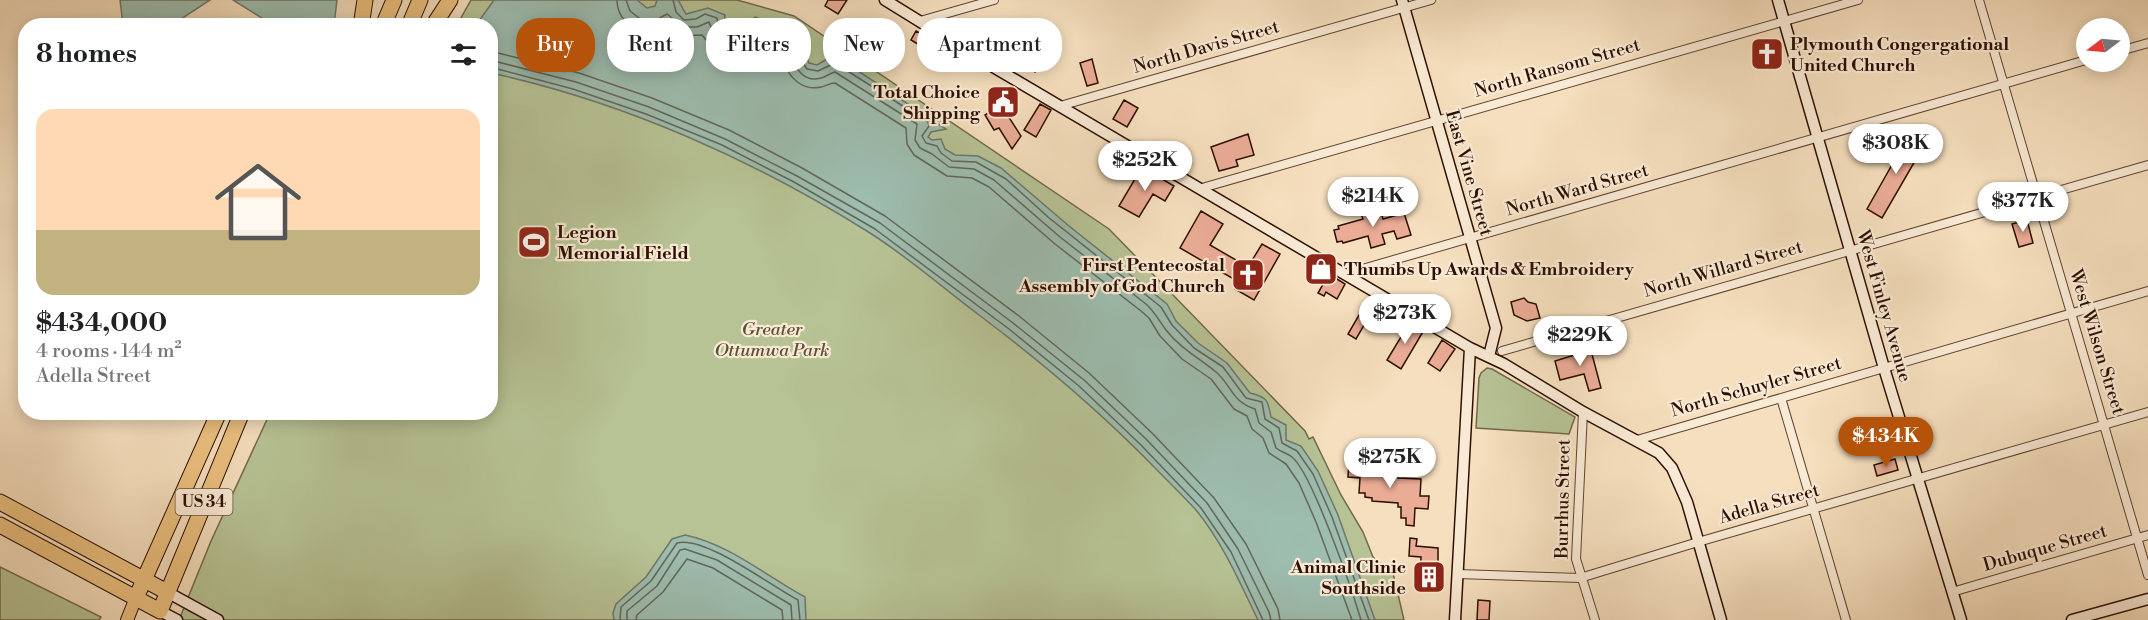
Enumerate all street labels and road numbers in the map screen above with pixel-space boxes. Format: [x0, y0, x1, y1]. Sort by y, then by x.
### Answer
street label: North Davis Street [1130, 15, 1282, 79]
street label: North Ransom Street [1471, 33, 1643, 103]
street label: East Vine Street [1440, 107, 1498, 239]
street label: North Ward Street [1503, 158, 1652, 221]
street label: West Finley Avenue [1851, 226, 1917, 385]
street label: North Willard Street [1641, 235, 1806, 303]
street label: West Wilson Street [2064, 266, 2130, 418]
street label: North Schuyler Street [1668, 351, 1845, 422]
street label: Burrhus Street [1550, 438, 1576, 560]
street label: Adella Street [1715, 478, 1823, 530]
road number: US 34 [176, 489, 232, 515]
street label: Dubuque Street [1980, 519, 2110, 577]

